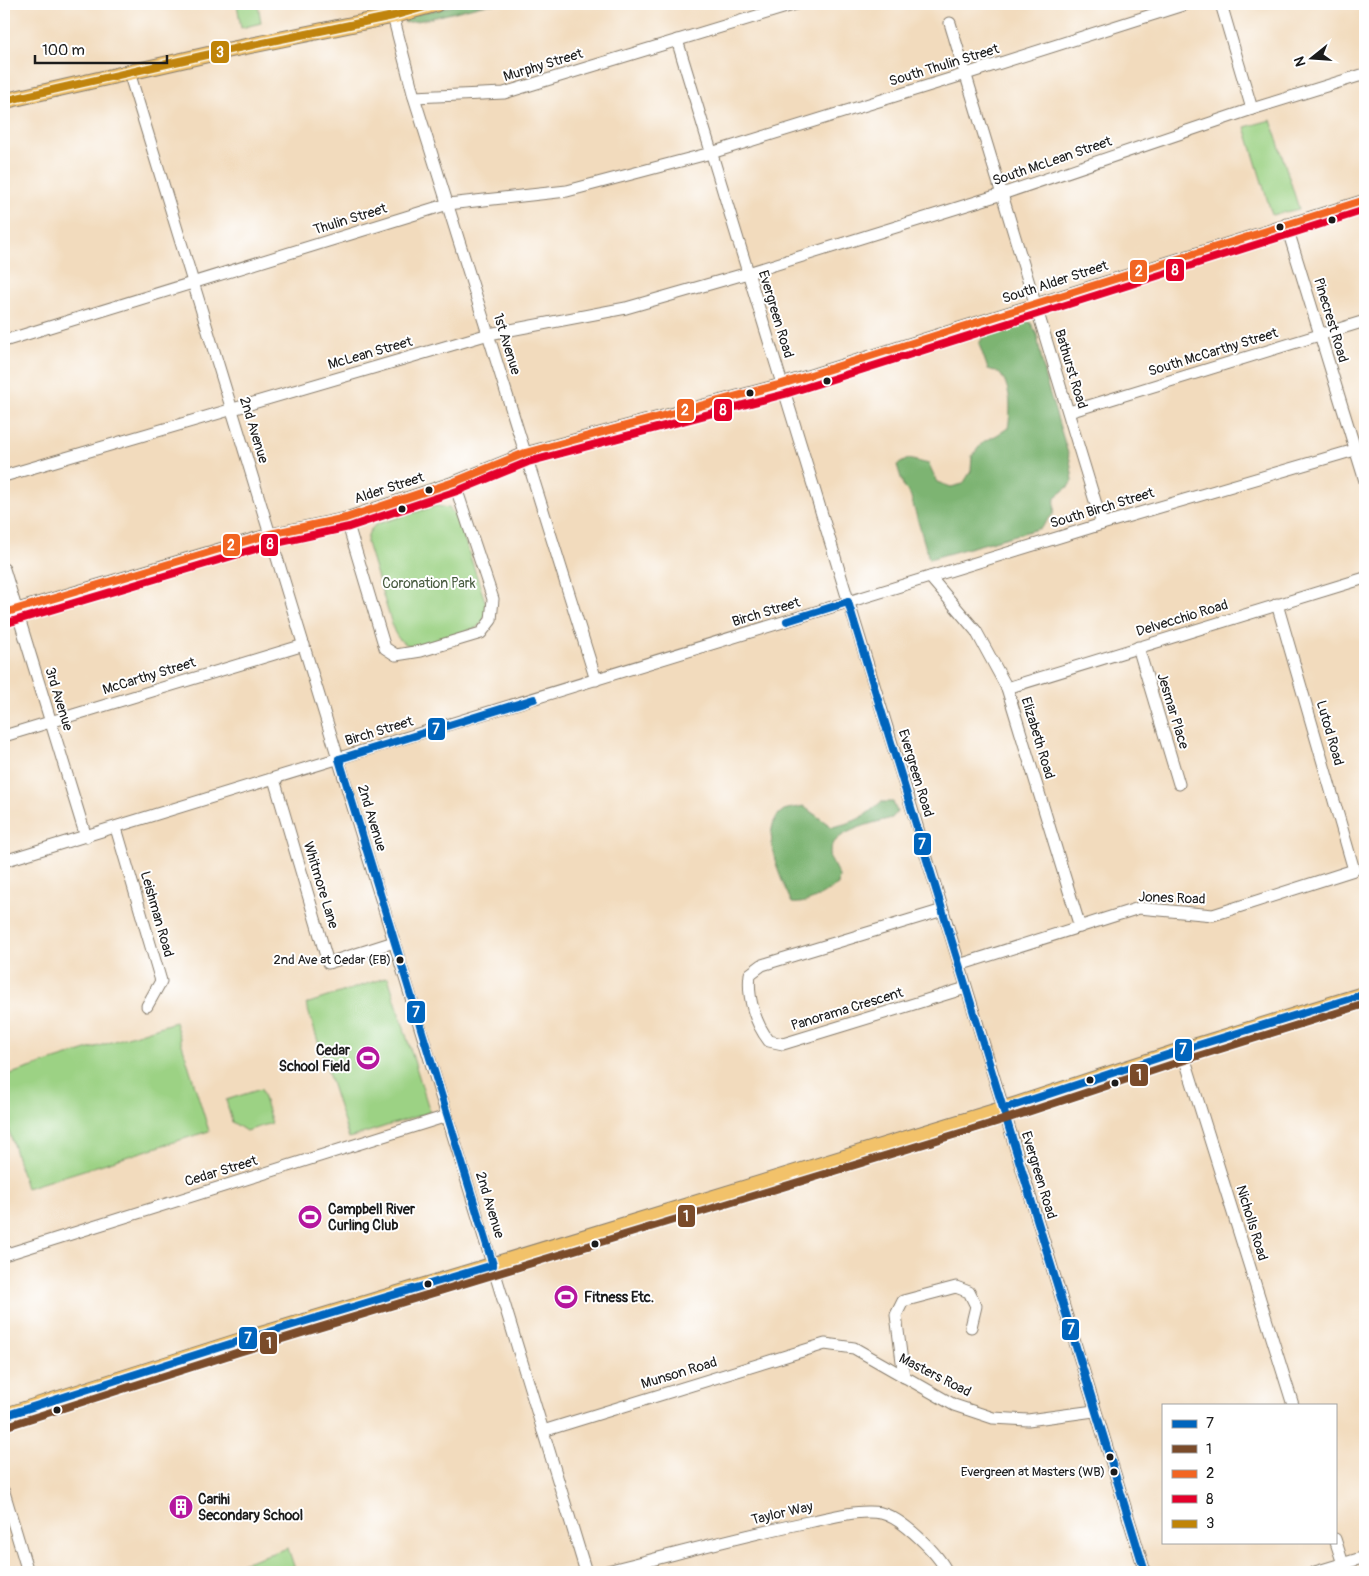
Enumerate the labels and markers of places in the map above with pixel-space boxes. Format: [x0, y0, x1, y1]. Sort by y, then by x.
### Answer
unlabelled marker [1327, 215, 1337, 225]
unlabelled marker [1275, 222, 1285, 232]
unlabelled marker [822, 376, 832, 386]
unlabelled marker [745, 388, 755, 398]
unlabelled marker [424, 485, 434, 495]
unlabelled marker [397, 504, 407, 514]
place label: 2nd Ave at Cedar (EB) [274, 952, 391, 968]
marker: 2nd Ave at Cedar (EB) [395, 955, 405, 965]
place label: Cedar School Field [279, 1042, 351, 1075]
sports icon: Cedar School Field [355, 1045, 381, 1071]
unlabelled marker [1085, 1075, 1095, 1085]
unlabelled marker [1110, 1078, 1120, 1088]
place label: Campbell River Curling Club [328, 1201, 416, 1234]
sports icon: Campbell River Curling Club [297, 1204, 323, 1230]
unlabelled marker [590, 1239, 600, 1249]
unlabelled marker [423, 1279, 433, 1289]
sports icon: Fitness Etc. [553, 1284, 579, 1310]
place label: Fitness Etc. [584, 1289, 654, 1306]
unlabelled marker [52, 1405, 62, 1415]
unlabelled marker [1105, 1452, 1115, 1462]
place label: Evergreen at Masters (WB) [961, 1464, 1105, 1480]
marker: Evergreen at Masters (WB) [1109, 1467, 1119, 1477]
place label: Carihi Secondary School [198, 1491, 303, 1524]
building icon: Carihi Secondary School [168, 1494, 194, 1520]

